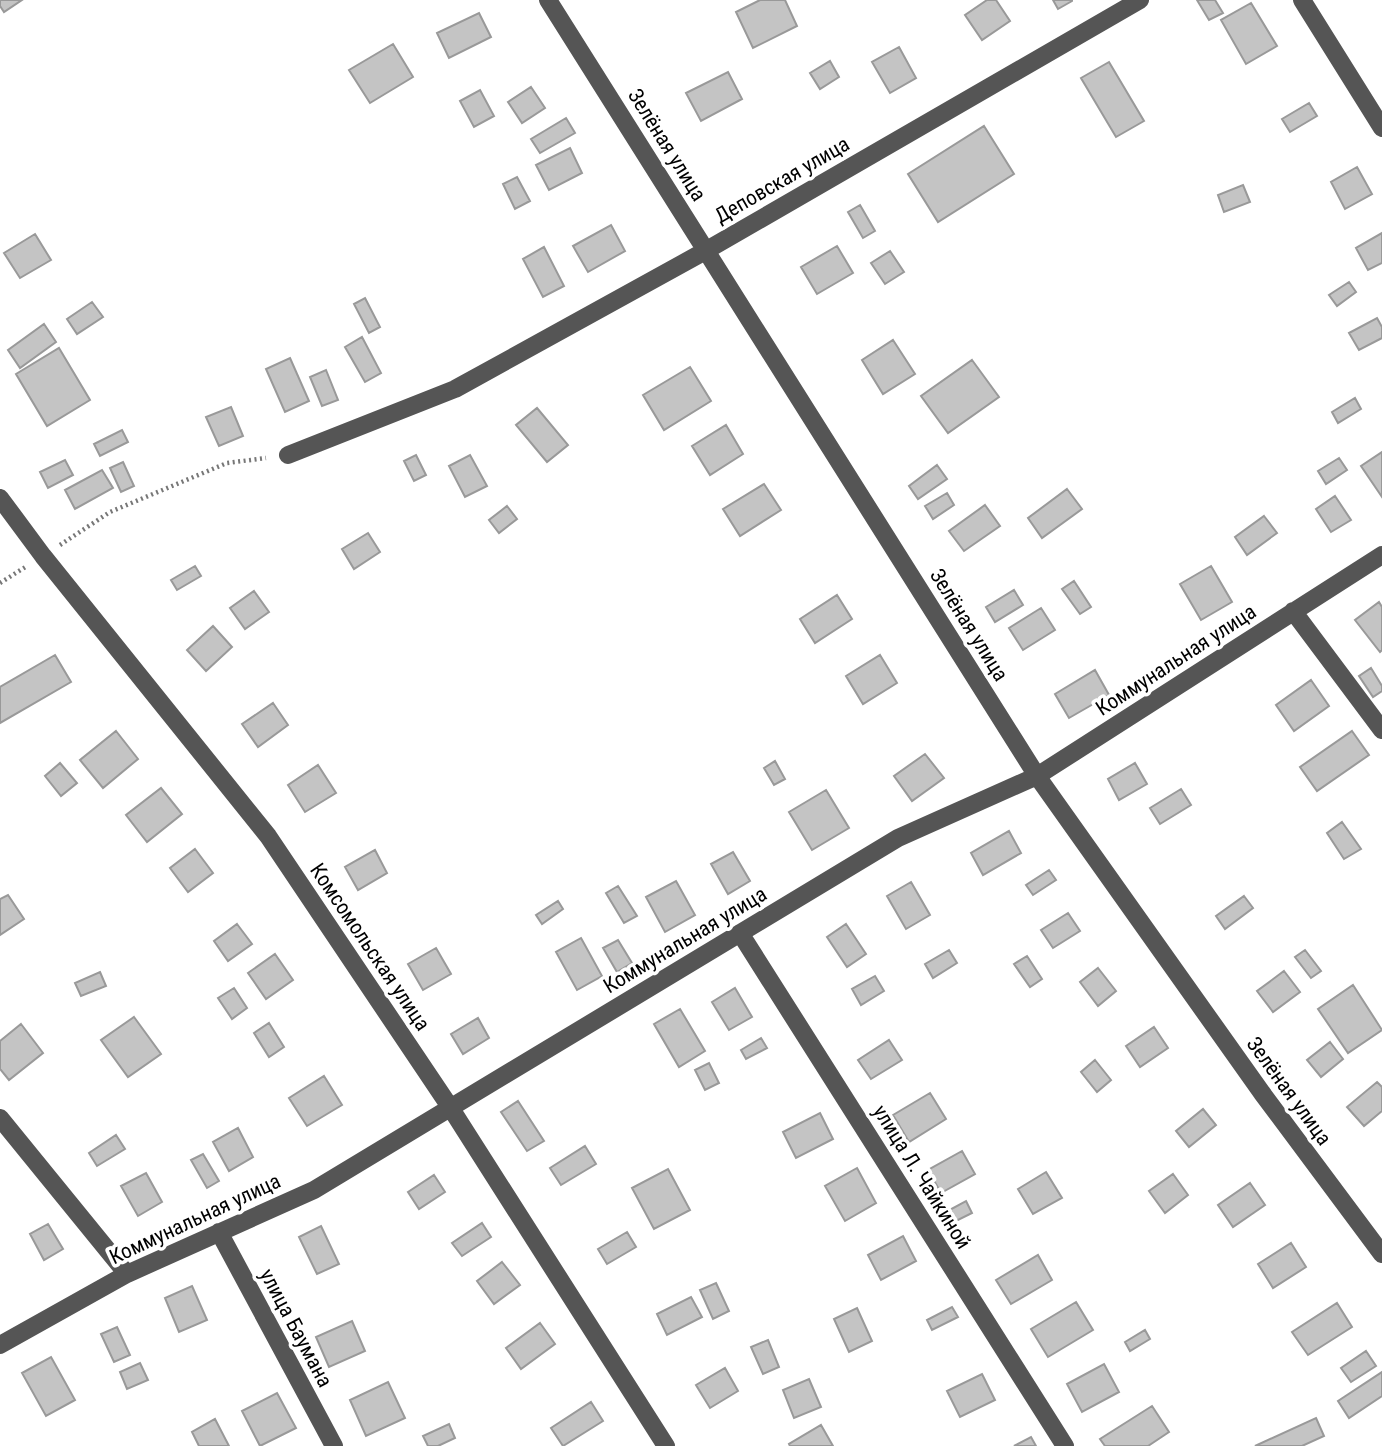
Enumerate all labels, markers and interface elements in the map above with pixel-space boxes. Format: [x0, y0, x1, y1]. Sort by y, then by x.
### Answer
street label: Зелёная улица [623, 84, 711, 206]
street label: Деповская улица [711, 132, 853, 228]
street label: Зелёная улица [925, 564, 1013, 686]
street label: Коммунальная улица [1091, 599, 1261, 721]
street label: Комсомольская улица [305, 859, 435, 1035]
street label: Коммунальная улица [599, 882, 771, 998]
street label: Зелёная улица [1242, 1032, 1336, 1150]
street label: улица Л. Чайкиной [868, 1101, 976, 1253]
street label: Коммунальная улица [106, 1169, 284, 1269]
street label: улица Баумана [255, 1265, 337, 1391]

